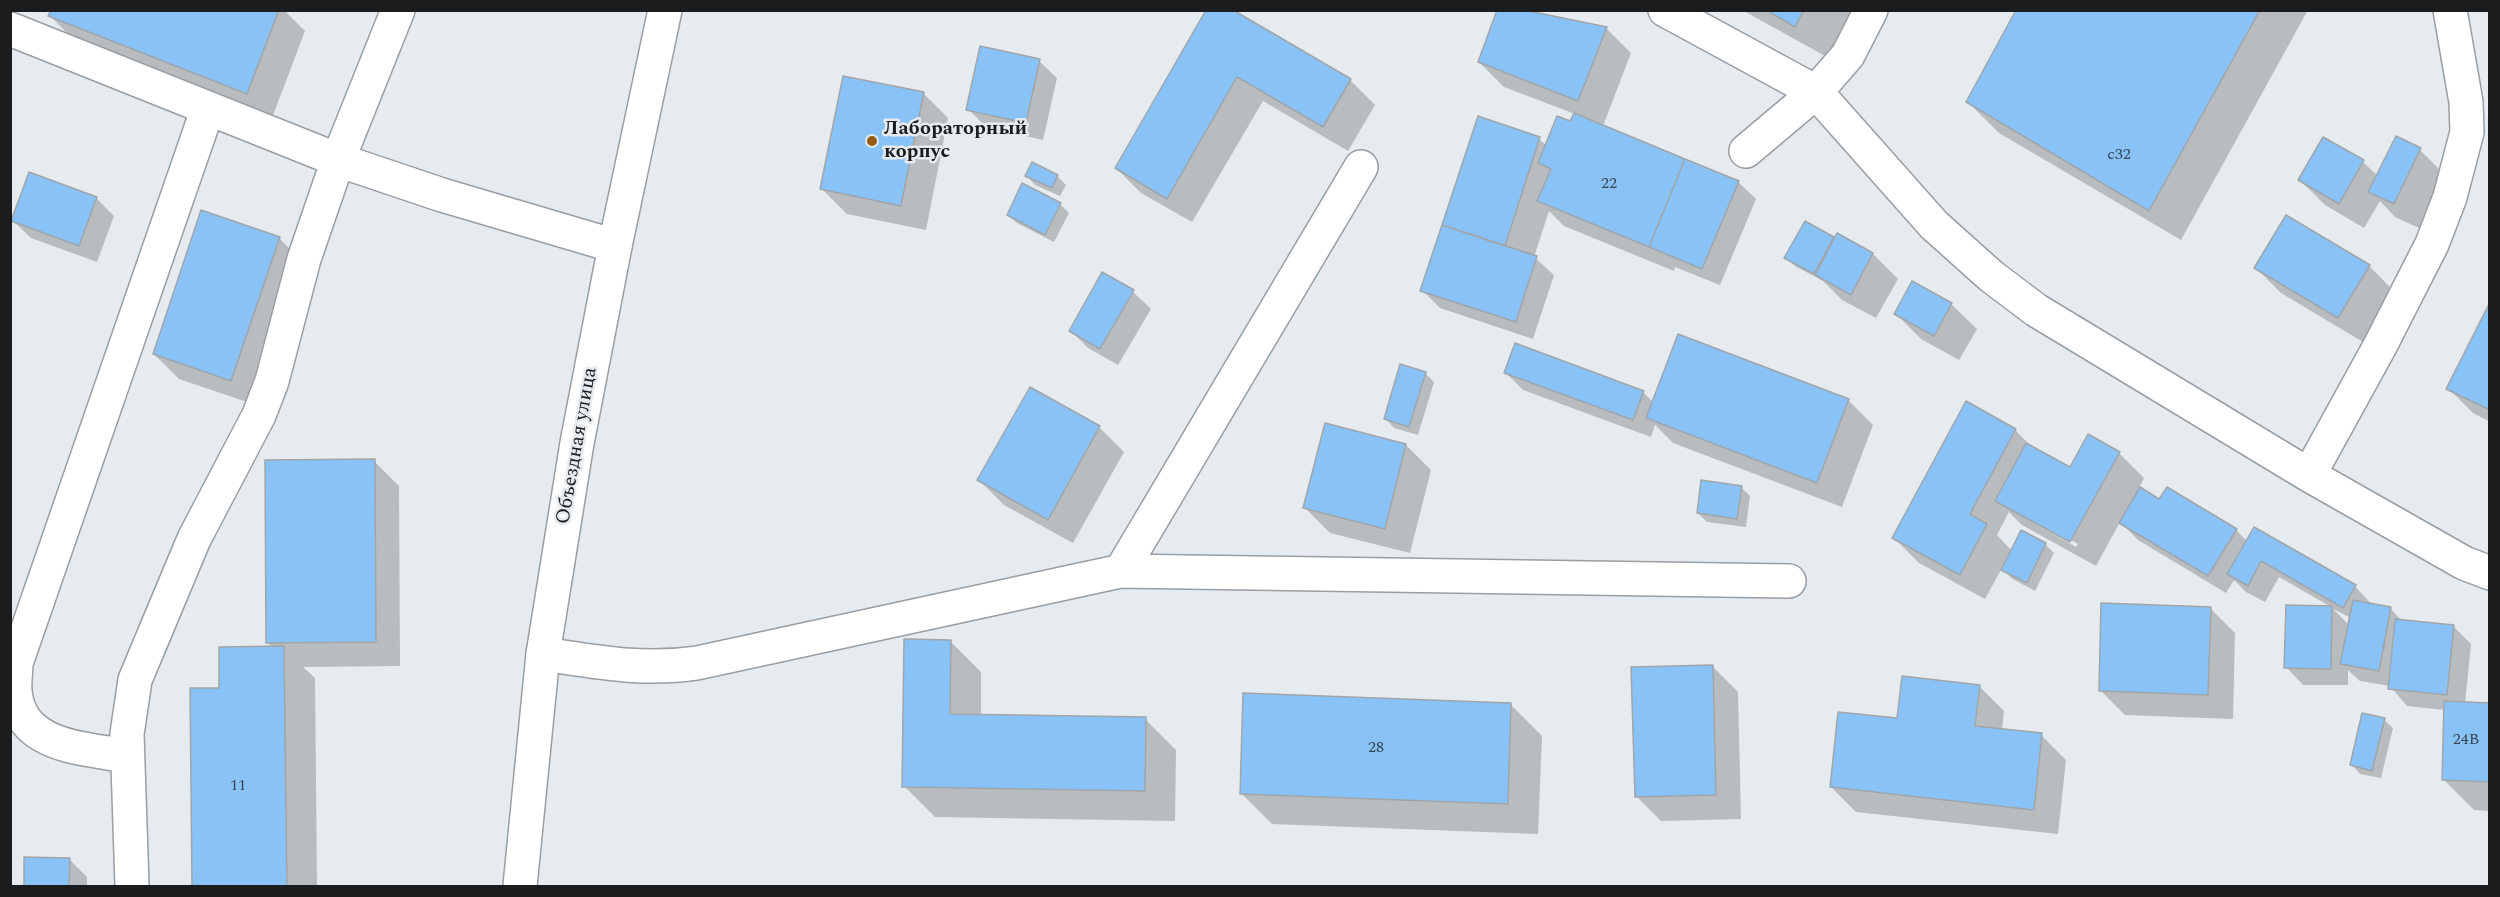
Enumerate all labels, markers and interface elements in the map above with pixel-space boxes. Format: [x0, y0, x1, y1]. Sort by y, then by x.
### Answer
place label: Лабораторный корпус [884, 118, 1027, 165]
marker: Лабораторный корпус [865, 134, 879, 148]
house number: с32 [2107, 146, 2131, 166]
house number: 22 [1601, 175, 1617, 195]
street label: Объездная улица [552, 366, 604, 526]
house number: 24В [2453, 731, 2479, 751]
house number: 28 [1368, 739, 1384, 759]
house number: 11 [230, 777, 246, 797]

